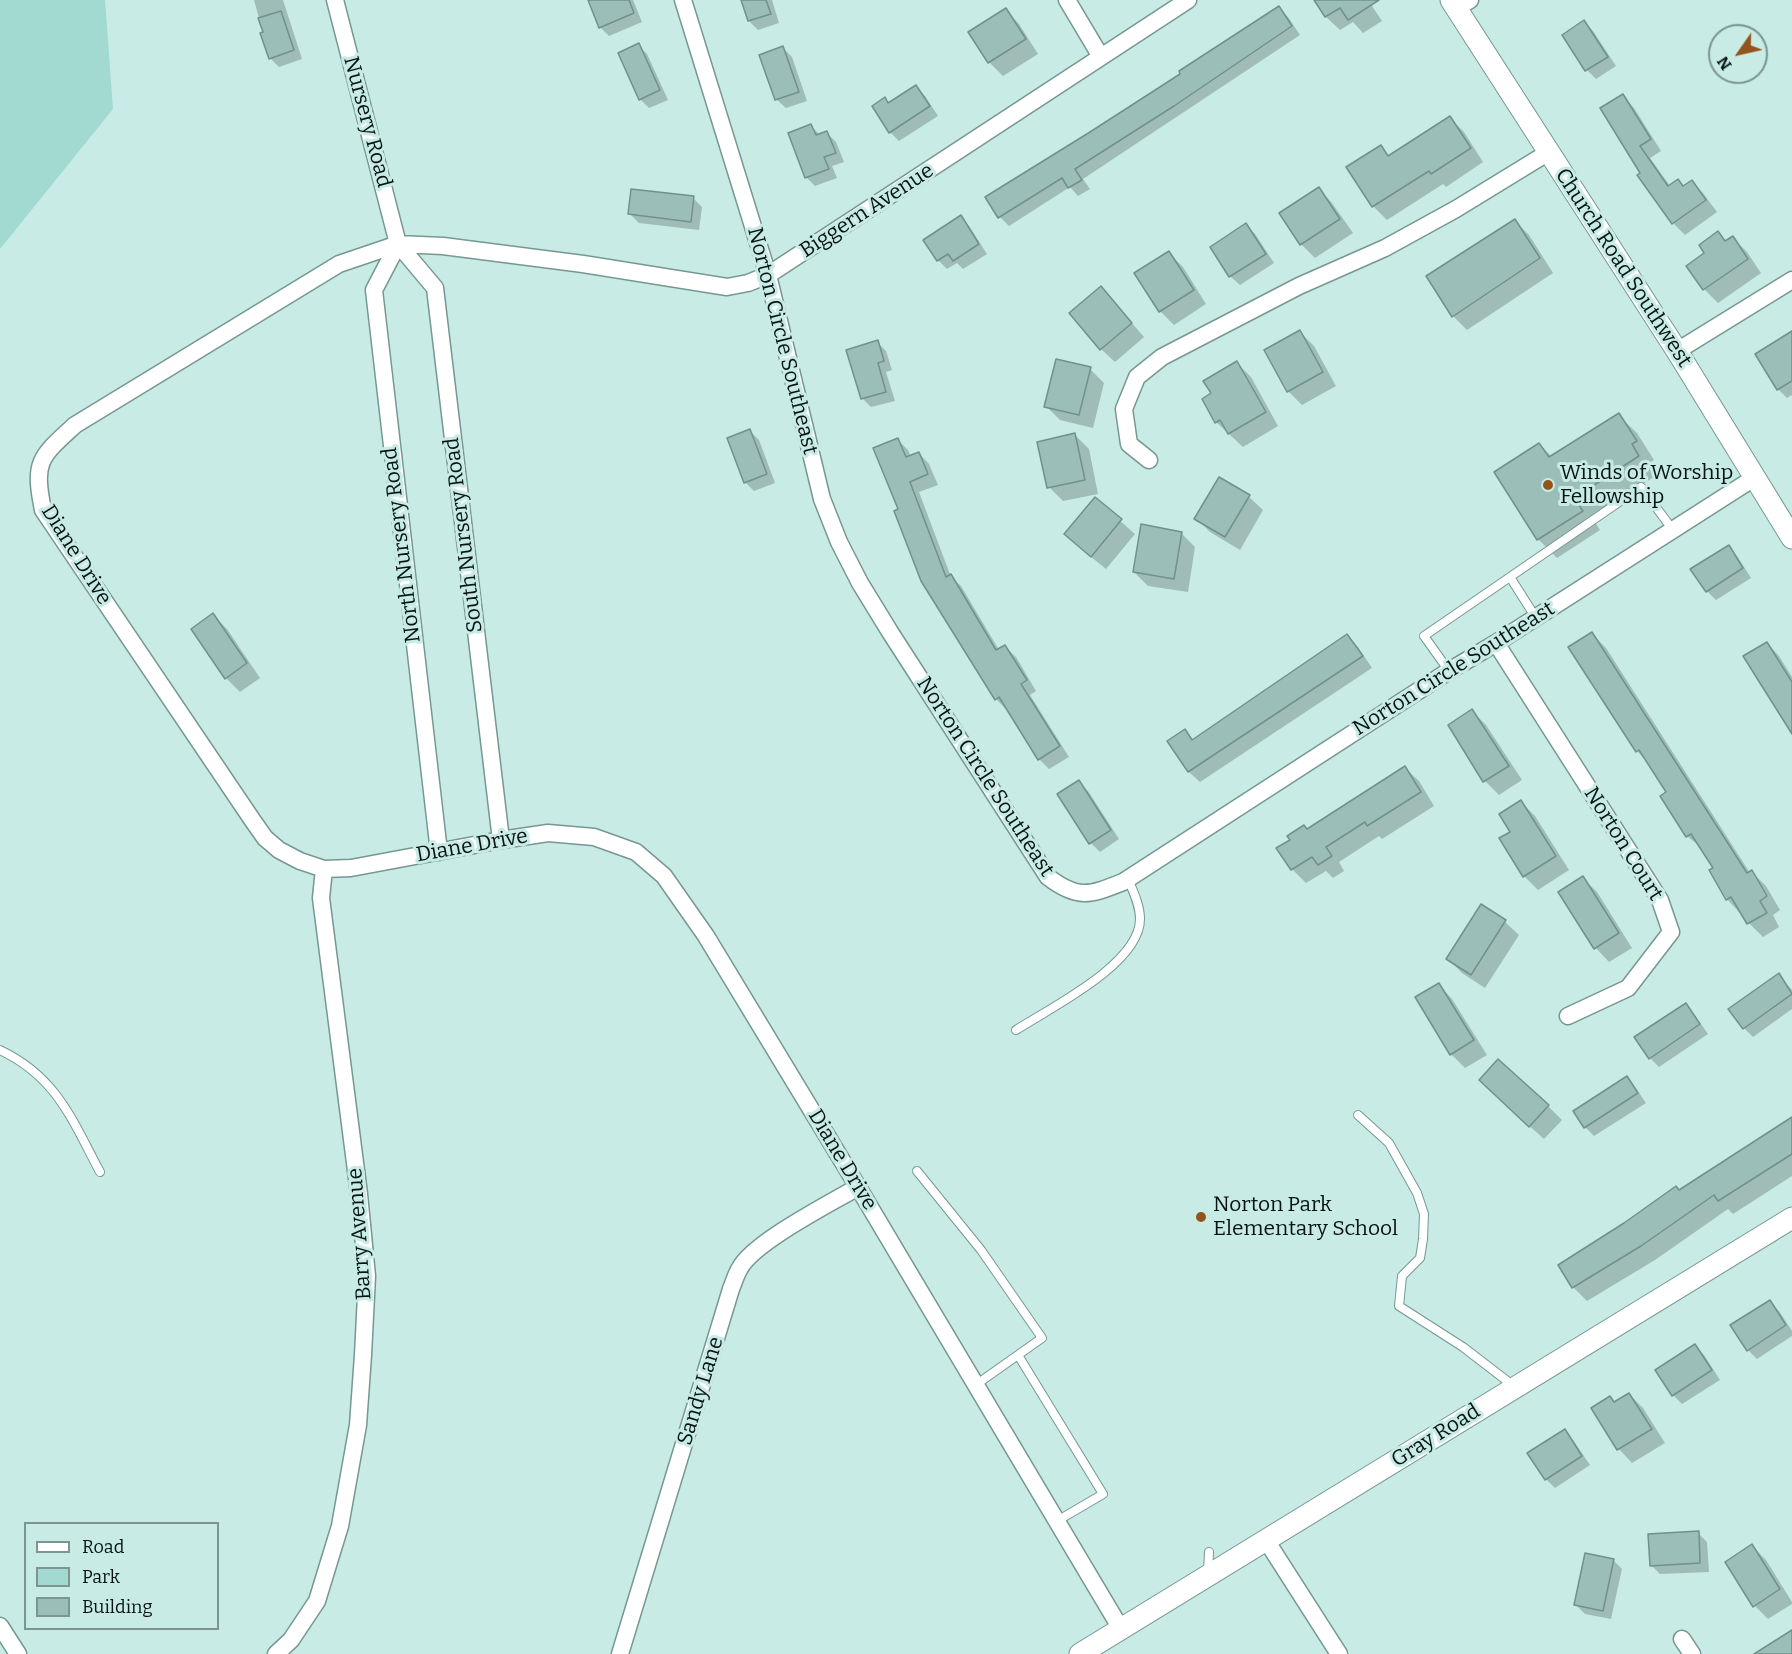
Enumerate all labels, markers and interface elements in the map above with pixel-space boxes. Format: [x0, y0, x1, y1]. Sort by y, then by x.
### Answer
north arrow [1708, 24, 1768, 84]
text: N [1713, 53, 1736, 74]
street label: Nursery Road [337, 54, 397, 190]
street label: Biggern Avenue [795, 158, 939, 264]
street label: Church Road Southwest [1549, 164, 1697, 372]
street label: Norton Circle Southeast [742, 225, 822, 457]
street label: South Nursery Road [440, 436, 488, 634]
street label: North Nursery Road [378, 446, 426, 644]
place label: Winds of Worship Fellowship [1560, 460, 1733, 510]
marker: Winds of Worship Fellowship [1541, 478, 1555, 492]
street label: Diane Drive [35, 500, 117, 610]
street label: Norton Circle Southeast [1348, 597, 1560, 741]
street label: Norton Circle Southeast [911, 672, 1059, 882]
street label: Norton Court [1578, 782, 1668, 906]
street label: Diane Drive [414, 824, 530, 868]
street label: Diane Drive [802, 1105, 882, 1215]
street label: Barry Avenue [343, 1167, 377, 1301]
place label: Norton Park Elementary School [1213, 1192, 1398, 1242]
marker: Norton Park Elementary School [1194, 1210, 1208, 1224]
street label: Sandy Lane [673, 1334, 729, 1448]
street label: Gray Road [1387, 1399, 1485, 1473]
legend [24, 1522, 219, 1630]
text: Road [82, 1536, 124, 1558]
text: Park [82, 1566, 120, 1588]
text: Building [82, 1596, 153, 1618]

